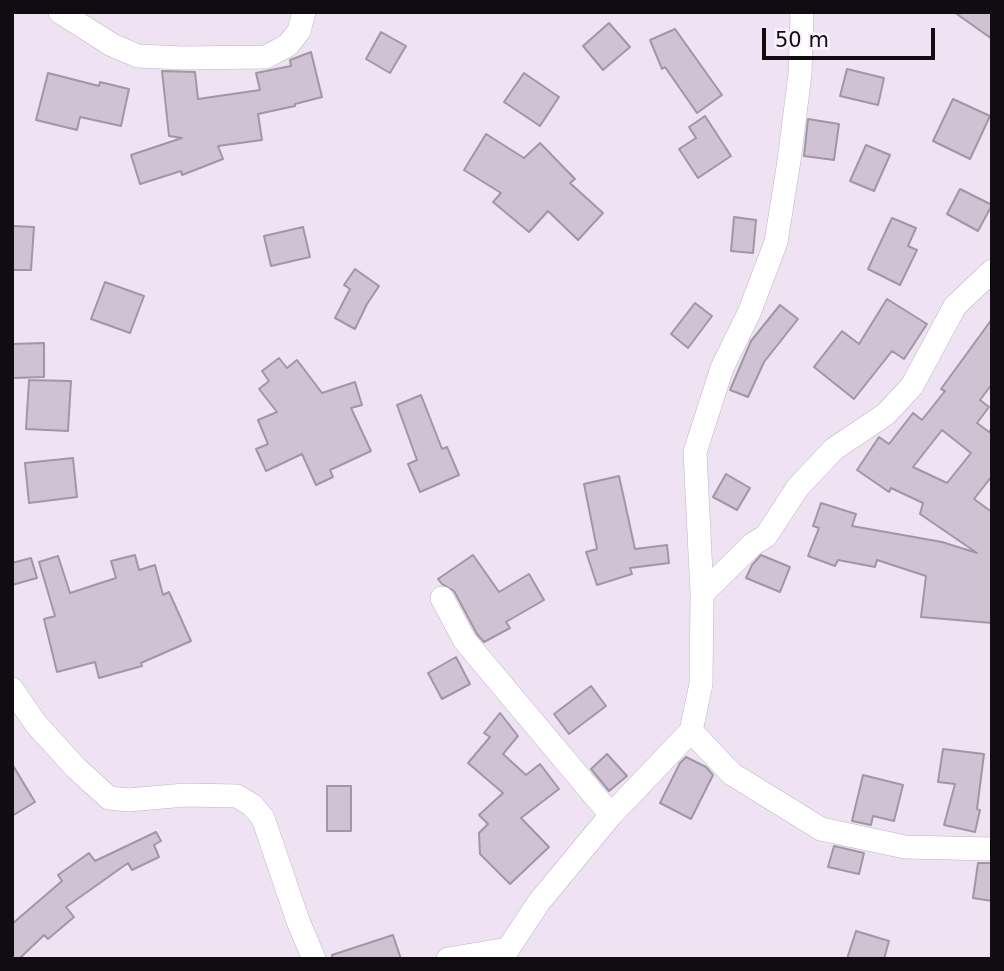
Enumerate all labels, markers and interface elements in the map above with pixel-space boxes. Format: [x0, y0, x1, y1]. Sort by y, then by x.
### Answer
scale bar [766, 14, 939, 58]
text: 50 m [775, 28, 829, 52]

